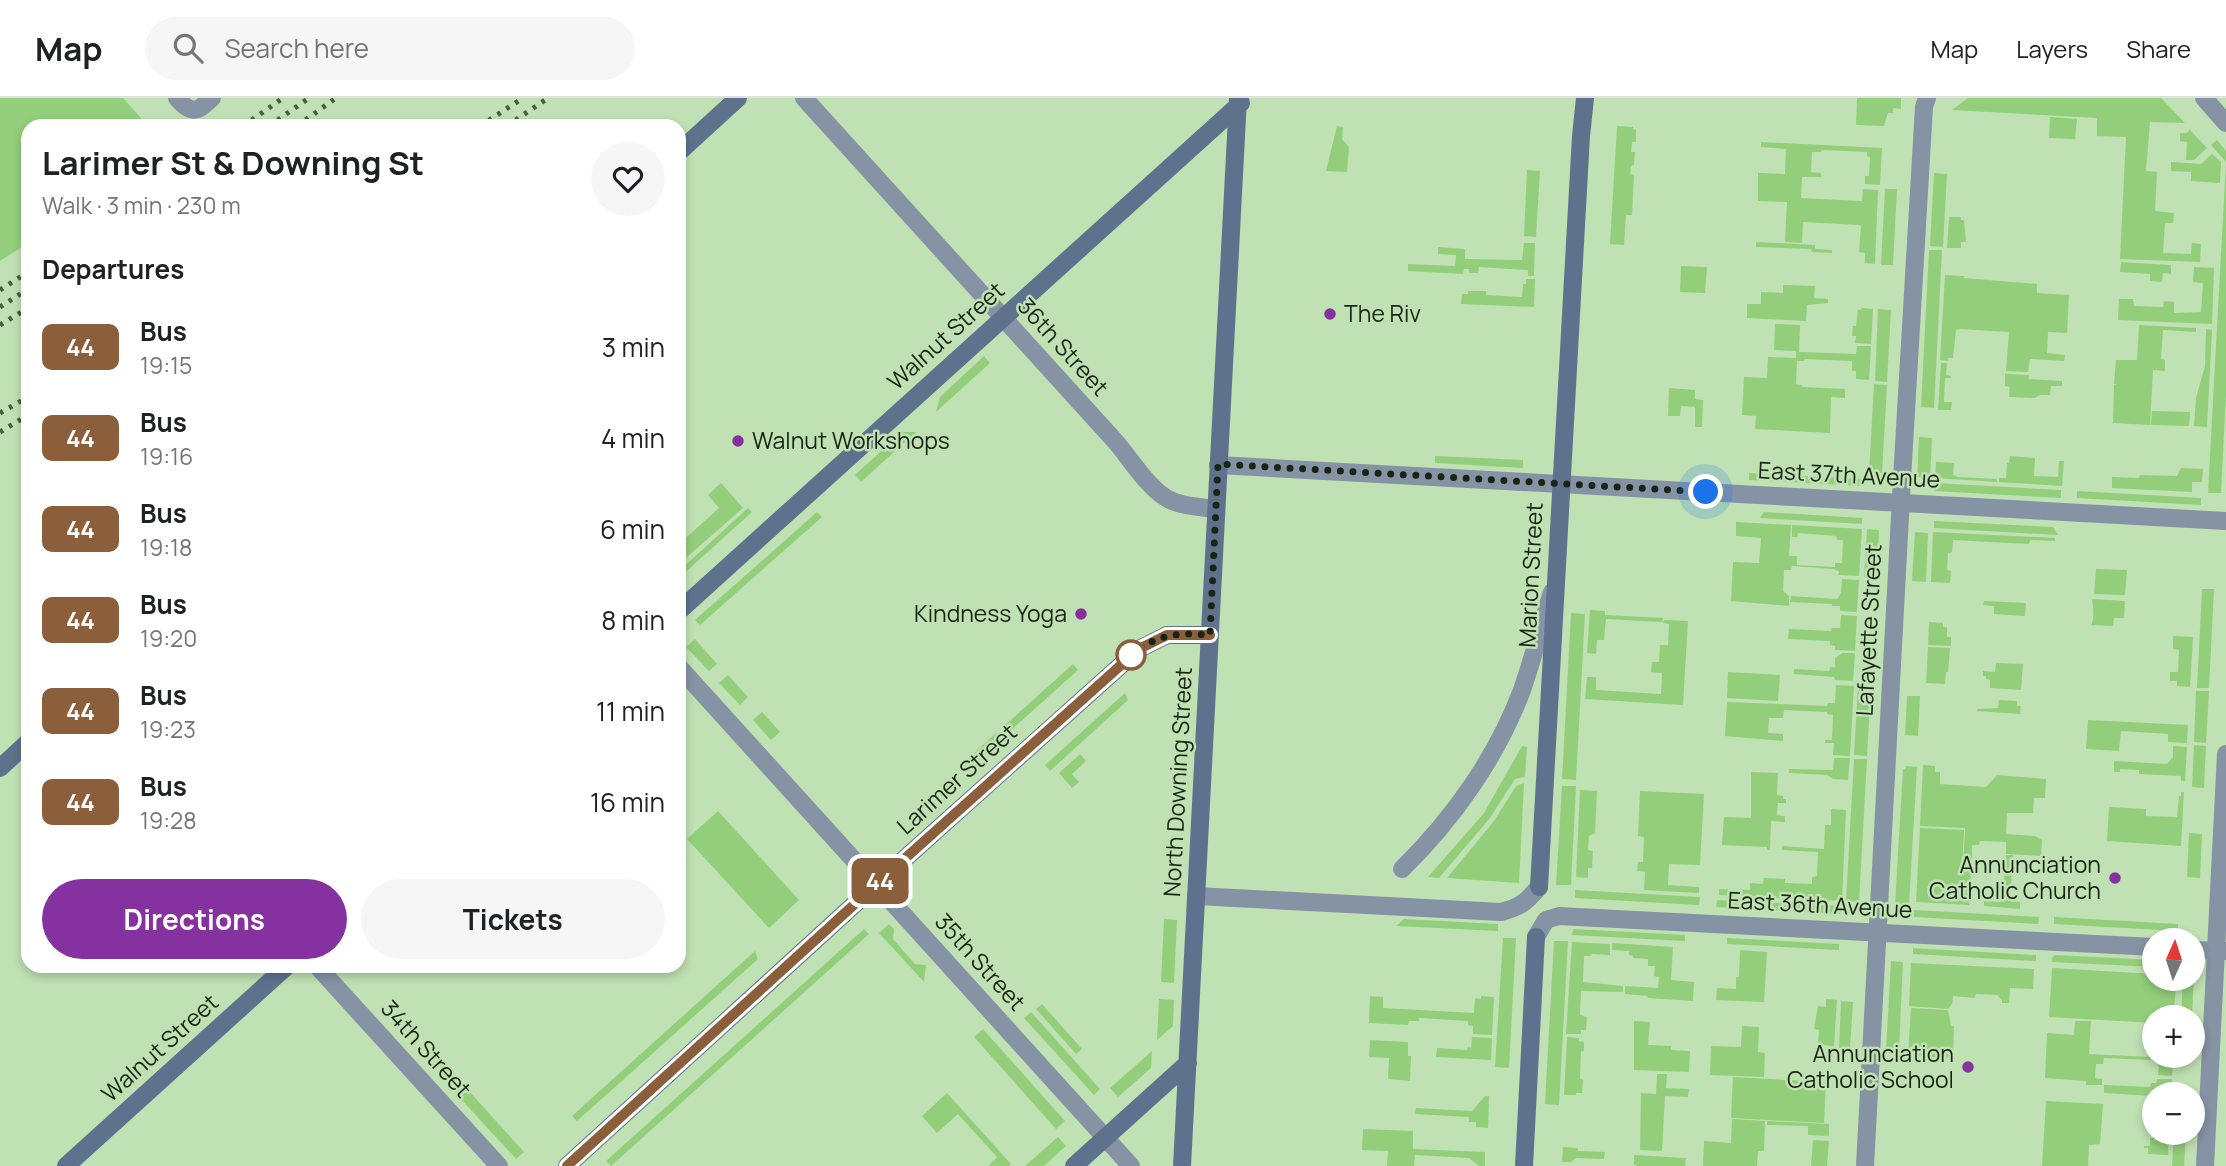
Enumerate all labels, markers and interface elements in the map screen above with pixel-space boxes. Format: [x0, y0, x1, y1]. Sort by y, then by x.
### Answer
search box [145, 17, 635, 80]
text: Map [35, 26, 103, 71]
icon: search [169, 29, 207, 67]
text: Search here [225, 30, 369, 66]
text: Map [1931, 32, 1978, 65]
text: Layers [2016, 32, 2088, 65]
text: Share [2126, 32, 2191, 65]
text: Larimer St & Downing St [42, 140, 424, 185]
button: heart [591, 142, 665, 216]
text: Walk · 3 min · 230 m [42, 189, 241, 221]
text: Departures [42, 251, 184, 287]
street label: Walnut Street [880, 274, 1011, 396]
street label: 36th Street [1011, 290, 1116, 402]
place label: The Riv [1344, 297, 1421, 329]
marker: The Riv [1322, 306, 1338, 322]
text: Bus [140, 313, 187, 349]
text: 3 min [602, 329, 665, 365]
text: 44 [66, 330, 95, 363]
text: 19:15 [140, 349, 192, 381]
text: Bus [140, 404, 187, 440]
text: 4 min [601, 420, 665, 456]
text: 44 [66, 421, 95, 454]
place label: Walnut Workshops [752, 424, 950, 456]
marker: Walnut Workshops [730, 433, 746, 449]
text: 19:16 [140, 440, 193, 472]
street label: East 37th Avenue [1757, 453, 1941, 495]
your location [1688, 474, 1723, 509]
text: Bus [140, 495, 187, 531]
street label: Marion Street [1510, 502, 1550, 648]
text: 6 min [600, 511, 665, 547]
text: 44 [66, 512, 95, 545]
text: 19:18 [140, 531, 192, 563]
street label: Lafayette Street [1848, 543, 1888, 717]
text: Bus [140, 586, 187, 622]
place label: Kindness Yoga [914, 597, 1067, 629]
text: 8 min [601, 602, 665, 638]
text: 44 [66, 603, 95, 636]
marker: Kindness Yoga [1073, 606, 1089, 622]
text: 19:20 [140, 622, 197, 654]
unlabelled marker [1116, 640, 1146, 670]
street label: North Downing Street [1155, 666, 1199, 898]
text: Bus [140, 677, 187, 713]
text: 11 min [596, 693, 665, 729]
text: 44 [66, 694, 95, 727]
text: 19:23 [140, 713, 196, 745]
street label: Larimer Street [889, 716, 1023, 841]
text: Bus [140, 768, 187, 804]
text: 16 min [590, 784, 665, 820]
text: 44 [66, 785, 95, 818]
text: 19:28 [140, 804, 197, 836]
place label: Annunciation Catholic Church [1929, 848, 2101, 906]
line badge: 44 [848, 858, 912, 904]
text: 44 [866, 864, 894, 897]
marker: Annunciation Catholic Church [2107, 870, 2123, 886]
button: Directions [42, 879, 347, 959]
button: Tickets [361, 879, 665, 959]
street label: East 36th Avenue [1727, 883, 1913, 925]
street label: 35th Street [928, 906, 1033, 1017]
north arrow [2142, 928, 2205, 990]
map controls [2142, 928, 2205, 1145]
street label: Walnut Street [94, 986, 225, 1108]
street label: 34th Street [374, 993, 479, 1104]
button: + [2142, 1005, 2205, 1068]
place label: Annunciation Catholic School [1787, 1037, 1954, 1095]
marker: Annunciation Catholic School [1960, 1059, 1976, 1075]
button: − [2142, 1082, 2205, 1145]

